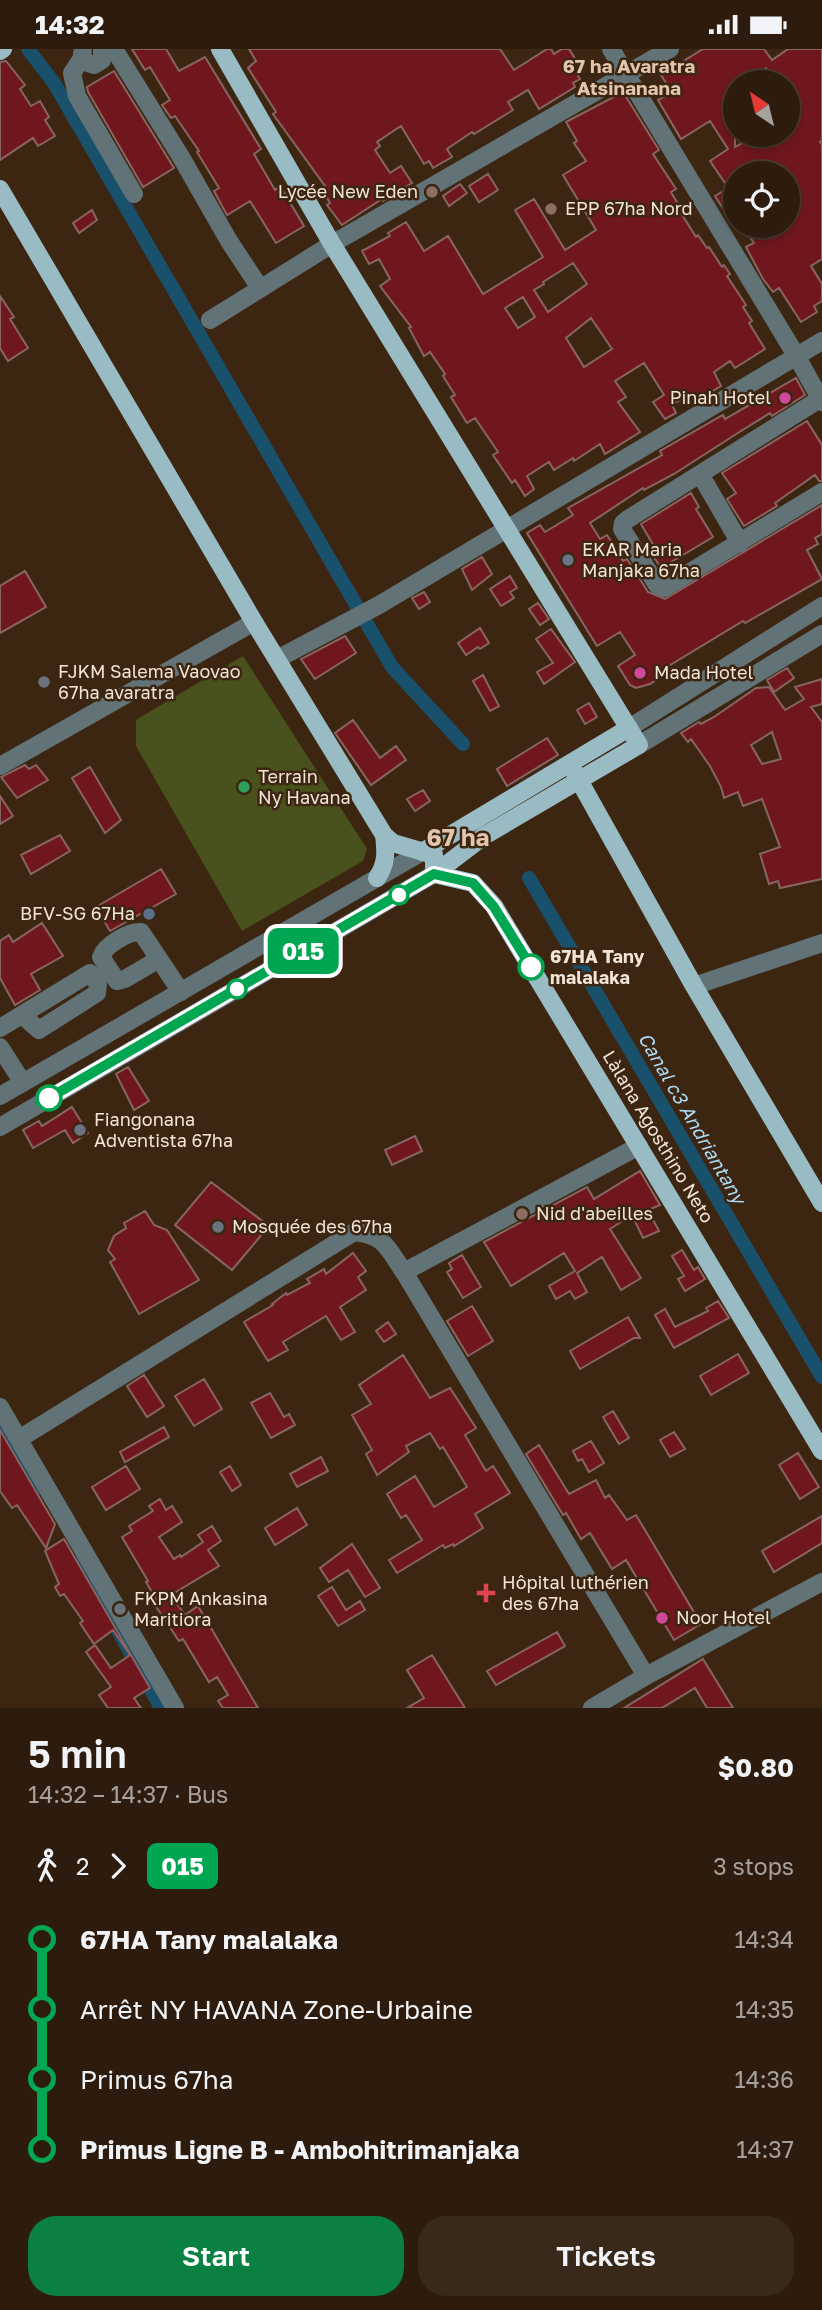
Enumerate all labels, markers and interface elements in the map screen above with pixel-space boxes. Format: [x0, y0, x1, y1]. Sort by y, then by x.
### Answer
text: 14:32 [35, 9, 105, 40]
district label: 67 ha Avaratra Atsinanana [563, 54, 695, 99]
north arrow [723, 70, 800, 147]
map controls [723, 70, 800, 238]
button: locate [723, 161, 800, 238]
place label: Lycée New Eden [278, 180, 418, 202]
marker: Lycée New Eden [424, 184, 440, 200]
place label: EPP 67ha Nord [565, 197, 693, 219]
marker: EPP 67ha Nord [543, 201, 559, 217]
place label: Pinah Hotel [670, 386, 771, 408]
marker: Pinah Hotel [777, 390, 793, 406]
place label: EKAR Maria Manjaka 67ha [582, 538, 700, 581]
marker: EKAR Maria Manjaka 67ha [560, 552, 576, 568]
place label: FJKM Salema Vaovao 67ha avaratra [58, 660, 240, 703]
place label: Mada Hotel [654, 661, 754, 683]
marker: Mada Hotel [632, 665, 648, 681]
marker: FJKM Salema Vaovao 67ha avaratra [36, 674, 52, 690]
place label: Terrain Ny Havana [258, 765, 351, 808]
marker: Terrain Ny Havana [236, 779, 252, 795]
district label: 67 ha [427, 822, 489, 851]
unlabelled marker [389, 885, 409, 905]
place label: BFV-SG 67Ha [20, 902, 135, 924]
marker: BFV-SG 67Ha [141, 906, 157, 922]
line badge: 015 [263, 928, 343, 974]
text: 015 [282, 936, 324, 965]
place label: 67HA Tany malalaka [550, 945, 645, 988]
marker: 67HA Tany malalaka [518, 954, 544, 980]
unlabelled marker [227, 979, 247, 999]
water label: Canal c3 Andriantany [634, 1028, 752, 1210]
street label: Làlana Agosthino Neto [599, 1046, 719, 1227]
unlabelled marker [36, 1085, 62, 1111]
place label: Fiangonana Adventista 67ha [94, 1108, 233, 1151]
marker: Fiangonana Adventista 67ha [72, 1122, 88, 1138]
place label: Nid d'abeilles [536, 1202, 653, 1224]
marker: Nid d'abeilles [514, 1206, 530, 1222]
place label: Mosquée des 67ha [232, 1215, 392, 1237]
marker: Mosquée des 67ha [210, 1219, 226, 1235]
place label: Hôpital luthérien des 67ha [502, 1571, 649, 1614]
marker: Hôpital luthérien des 67ha [476, 1583, 496, 1603]
place label: FKPM Ankasina Maritiora [134, 1587, 268, 1630]
marker: FKPM Ankasina Maritiora [112, 1601, 128, 1617]
place label: Noor Hotel [676, 1606, 771, 1628]
marker: Noor Hotel [654, 1610, 670, 1626]
text: 5 min [28, 1731, 127, 1776]
text: $0.80 [718, 1752, 794, 1783]
text: 14:32 – 14:37 · Bus [28, 1780, 228, 1808]
icon: walk [28, 1847, 66, 1885]
icon: forward [99, 1847, 137, 1885]
text: 015 [161, 1851, 204, 1880]
text: 2 [76, 1852, 89, 1880]
text: 3 stops [713, 1852, 794, 1880]
text: 67HA Tany malalaka [80, 1924, 338, 1955]
text: 14:34 [734, 1925, 794, 1953]
text: Arrêt NY HAVANA Zone-Urbaine [80, 1994, 473, 2025]
text: 14:35 [735, 1995, 794, 2023]
text: Primus 67ha [80, 2064, 233, 2095]
text: 14:36 [735, 2065, 794, 2093]
text: Primus Ligne B - Ambohitrimanjaka [80, 2134, 520, 2165]
text: 14:37 [736, 2135, 794, 2163]
button: Start [28, 2216, 404, 2296]
button: Tickets [418, 2216, 794, 2296]

